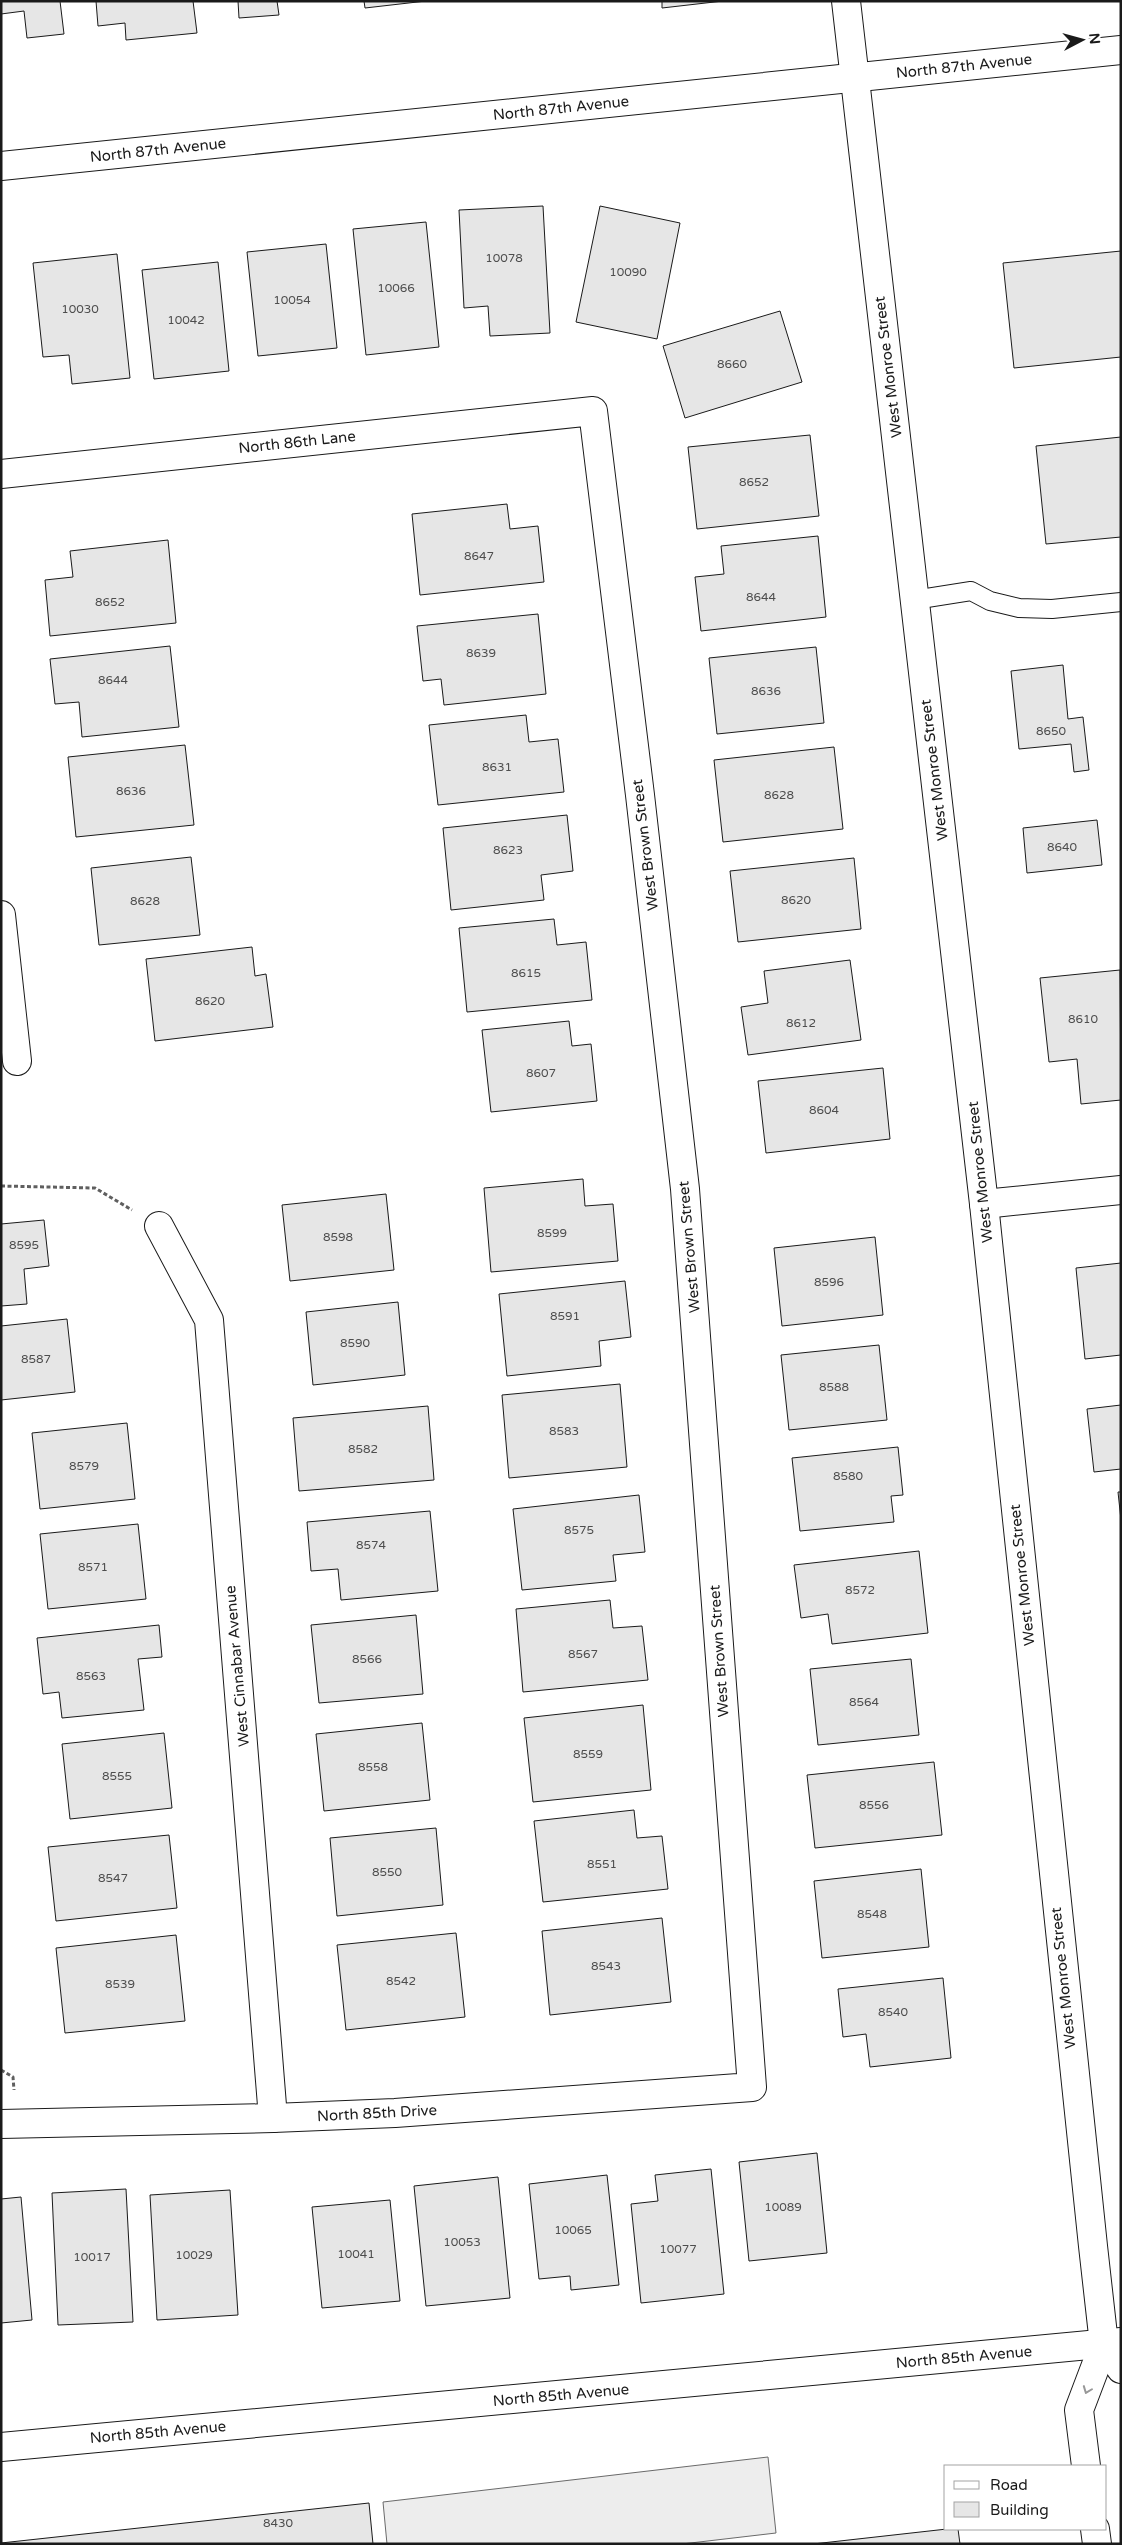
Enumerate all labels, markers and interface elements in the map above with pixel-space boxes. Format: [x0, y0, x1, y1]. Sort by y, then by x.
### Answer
north arrow [1057, 15, 1107, 65]
text: N [1085, 32, 1103, 45]
street label: North 87th Avenue [895, 50, 1033, 82]
street label: North 87th Avenue [492, 92, 630, 124]
street label: North 87th Avenue [89, 134, 227, 166]
house number: 10078 [485, 251, 523, 265]
house number: 10090 [609, 265, 647, 279]
house number: 10066 [377, 281, 415, 295]
house number: 10054 [273, 293, 311, 307]
street label: West Monroe Street [870, 295, 906, 439]
house number: 10030 [61, 302, 99, 316]
house number: 10042 [167, 313, 205, 327]
house number: 8660 [717, 357, 748, 371]
street label: North 86th Lane [237, 427, 357, 457]
house number: 8652 [739, 475, 769, 489]
house number: 8647 [464, 549, 494, 563]
house number: 8644 [746, 590, 777, 604]
house number: 8652 [95, 595, 125, 609]
house number: 8639 [466, 646, 496, 660]
house number: 8644 [98, 673, 129, 687]
house number: 8636 [751, 684, 781, 698]
street label: West Monroe Street [916, 698, 952, 842]
house number: 8650 [1036, 724, 1067, 738]
house number: 8631 [482, 760, 512, 774]
street label: West Brown Street [628, 778, 662, 912]
house number: 8636 [116, 784, 146, 798]
house number: 8628 [764, 788, 794, 802]
house number: 8640 [1047, 840, 1078, 854]
house number: 8623 [493, 843, 523, 857]
house number: 8620 [781, 893, 812, 907]
house number: 8628 [130, 894, 160, 908]
house number: 8615 [511, 966, 541, 980]
house number: 8620 [195, 994, 226, 1008]
house number: 8610 [1068, 1012, 1099, 1026]
house number: 8612 [786, 1016, 816, 1030]
house number: 8607 [526, 1066, 556, 1080]
street label: West Monroe Street [964, 1100, 996, 1244]
house number: 8604 [809, 1103, 840, 1117]
street label: West Brown Street [674, 1180, 704, 1314]
house number: 8599 [537, 1226, 567, 1240]
house number: 8598 [323, 1230, 353, 1244]
house number: 8595 [9, 1238, 39, 1252]
house number: 8596 [814, 1275, 844, 1289]
house number: 8591 [550, 1309, 580, 1323]
house number: 8590 [340, 1336, 371, 1350]
house number: 8587 [21, 1352, 51, 1366]
house number: 8588 [819, 1380, 849, 1394]
house number: 8583 [549, 1424, 579, 1438]
house number: 8582 [348, 1442, 378, 1456]
house number: 8579 [69, 1459, 99, 1473]
house number: 8580 [833, 1469, 864, 1483]
street label: West Monroe Street [1006, 1503, 1038, 1647]
house number: 8575 [564, 1523, 594, 1537]
house number: 8574 [356, 1538, 387, 1552]
house number: 8571 [78, 1560, 108, 1574]
house number: 8572 [845, 1583, 875, 1597]
street label: West Brown Street [705, 1584, 733, 1718]
street label: West Cinnabar Avenue [221, 1585, 253, 1747]
house number: 8567 [568, 1647, 598, 1661]
house number: 8566 [352, 1652, 382, 1666]
house number: 8563 [76, 1669, 106, 1683]
house number: 8564 [849, 1695, 880, 1709]
house number: 8559 [573, 1747, 603, 1761]
house number: 8558 [358, 1760, 388, 1774]
house number: 8555 [102, 1769, 132, 1783]
house number: 8556 [859, 1798, 889, 1812]
house number: 8551 [587, 1857, 617, 1871]
house number: 8550 [372, 1865, 403, 1879]
house number: 8547 [98, 1871, 128, 1885]
street label: West Monroe Street [1047, 1906, 1079, 2050]
house number: 8548 [857, 1907, 887, 1921]
house number: 8543 [591, 1959, 621, 1973]
house number: 8542 [386, 1974, 416, 1988]
house number: 8539 [105, 1977, 135, 1991]
house number: 8540 [878, 2005, 909, 2019]
street label: North 85th Drive [317, 2101, 437, 2125]
house number: 10089 [764, 2200, 802, 2214]
house number: 10065 [554, 2223, 592, 2237]
house number: 10053 [443, 2235, 481, 2249]
house number: 10077 [659, 2242, 697, 2256]
house number: 10041 [337, 2247, 375, 2261]
house number: 10029 [175, 2248, 213, 2262]
house number: 10017 [73, 2250, 111, 2264]
street label: North 85th Avenue [895, 2342, 1033, 2372]
street label: North 85th Avenue [492, 2380, 630, 2410]
one-way arrow [1083, 2385, 1093, 2393]
street label: North 85th Avenue [89, 2417, 227, 2447]
legend [944, 2465, 1107, 2530]
text: Road [990, 2476, 1028, 2494]
text: Building [990, 2501, 1049, 2519]
house number: 8430 [263, 2516, 294, 2530]

